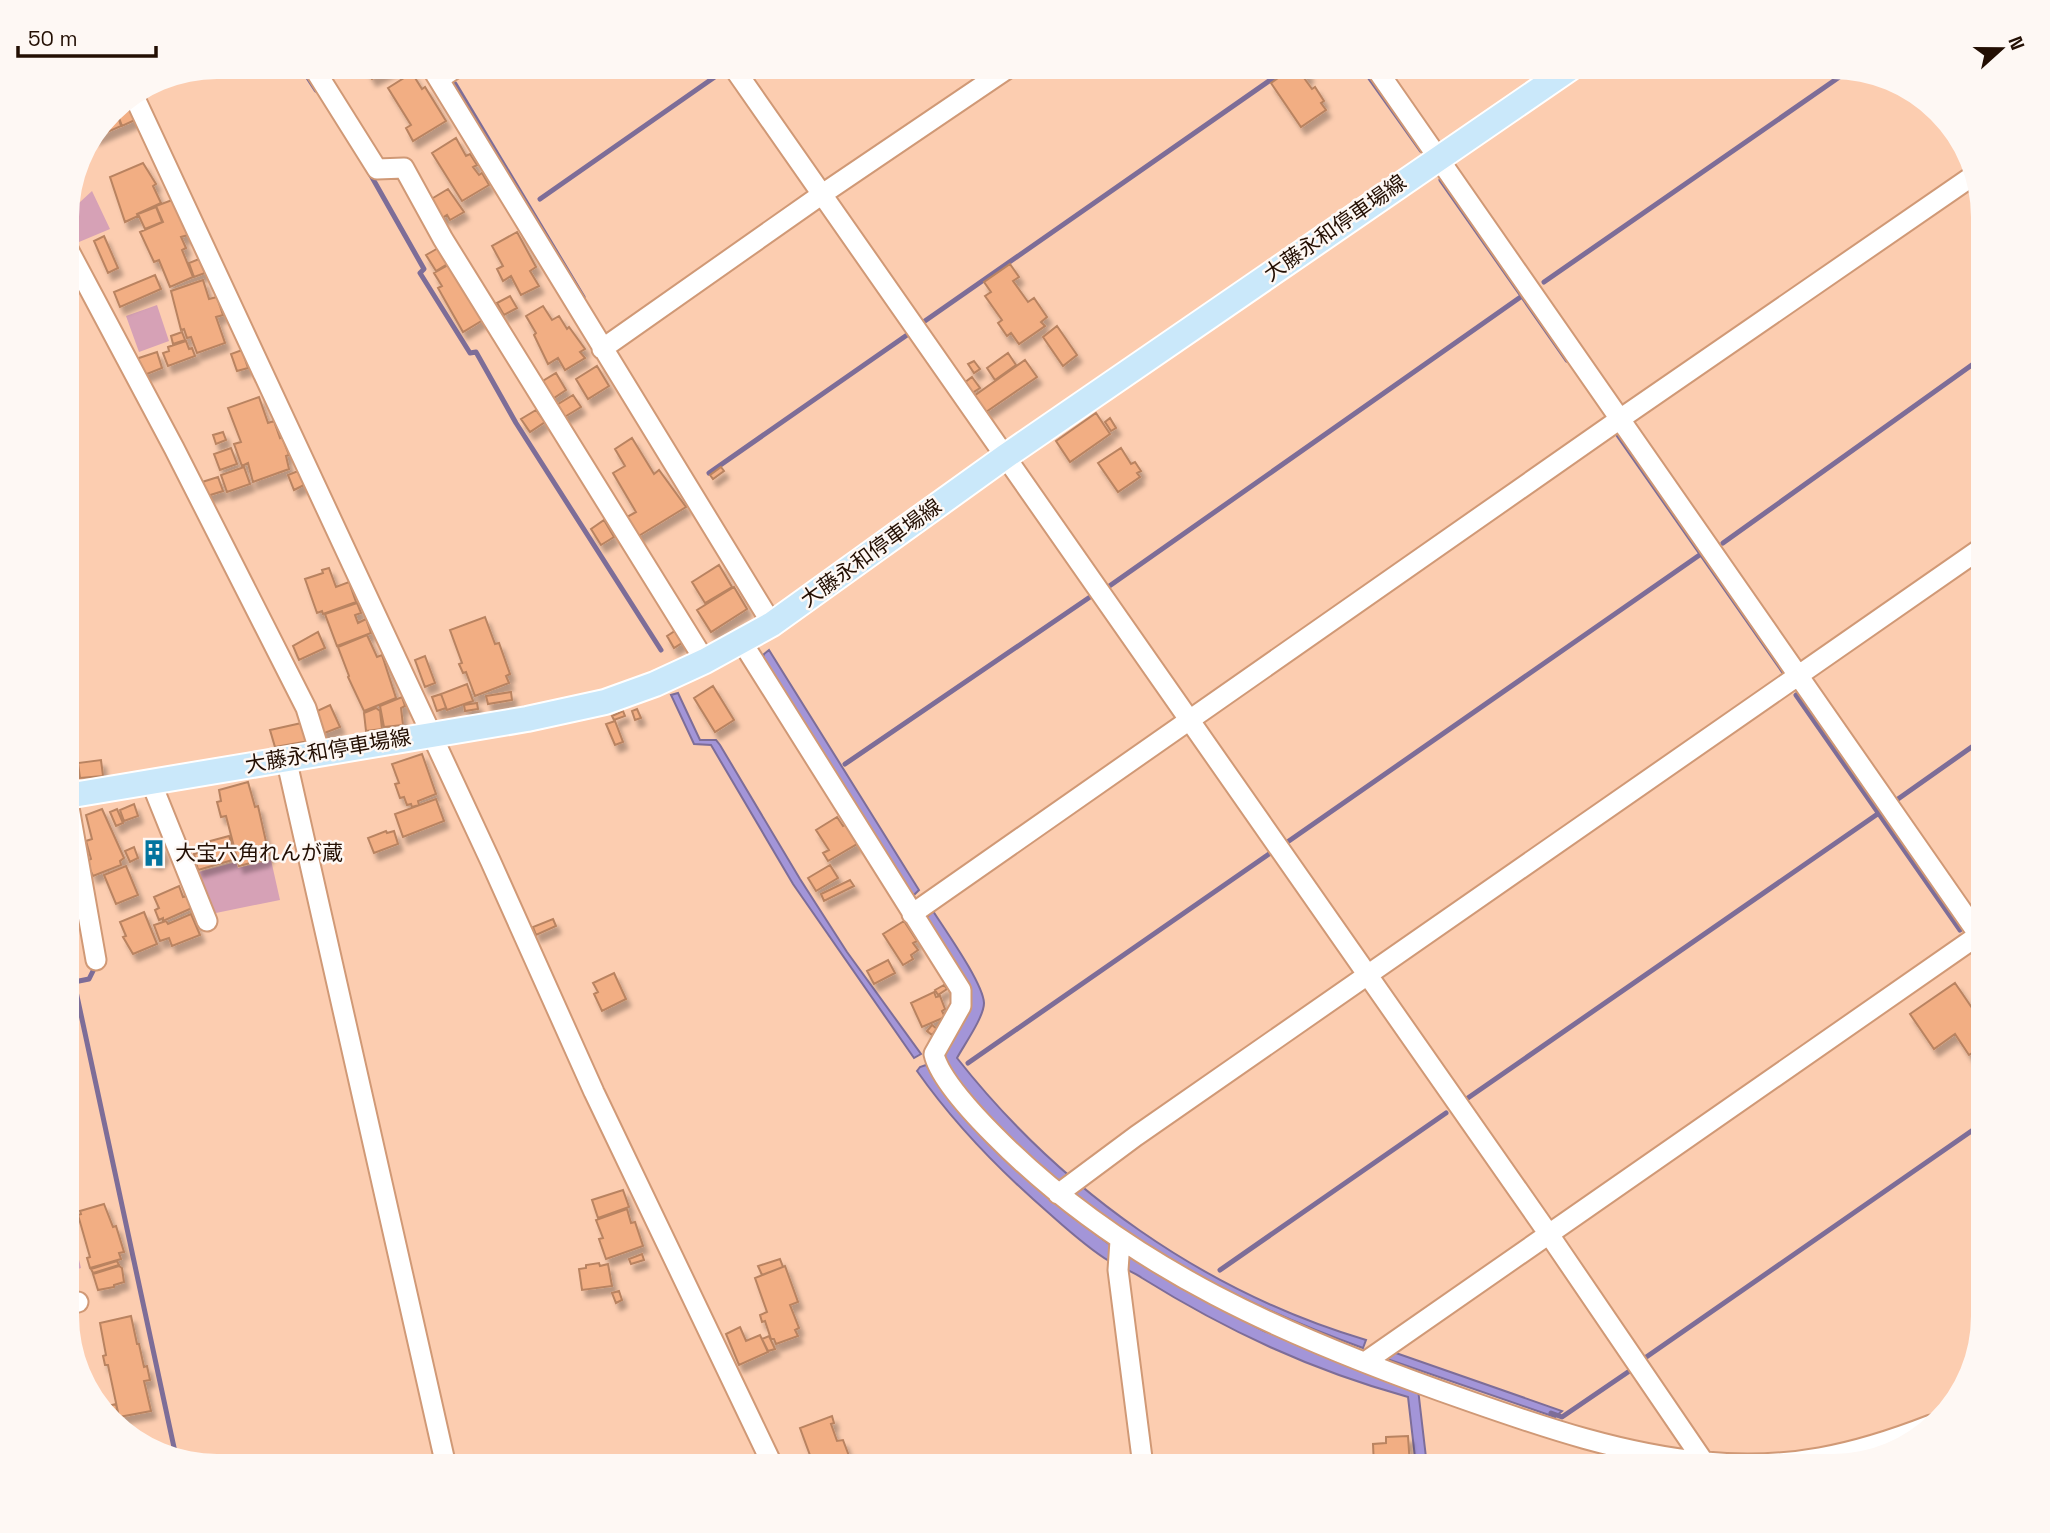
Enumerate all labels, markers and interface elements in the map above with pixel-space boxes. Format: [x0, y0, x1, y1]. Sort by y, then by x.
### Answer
scale bar [18, 14, 156, 58]
north arrow [1966, 14, 2036, 84]
text: 50 m [28, 25, 78, 52]
text: N [2002, 33, 2030, 54]
street label: 大藤永和停車場線 [1258, 168, 1411, 287]
street label: 大藤永和停車場線 [795, 492, 947, 613]
street label: 大藤永和停車場線 [243, 723, 413, 778]
building icon: 大宝六角れんが蔵 [139, 838, 169, 868]
place label: 大宝六角れんが蔵 [175, 839, 343, 866]

